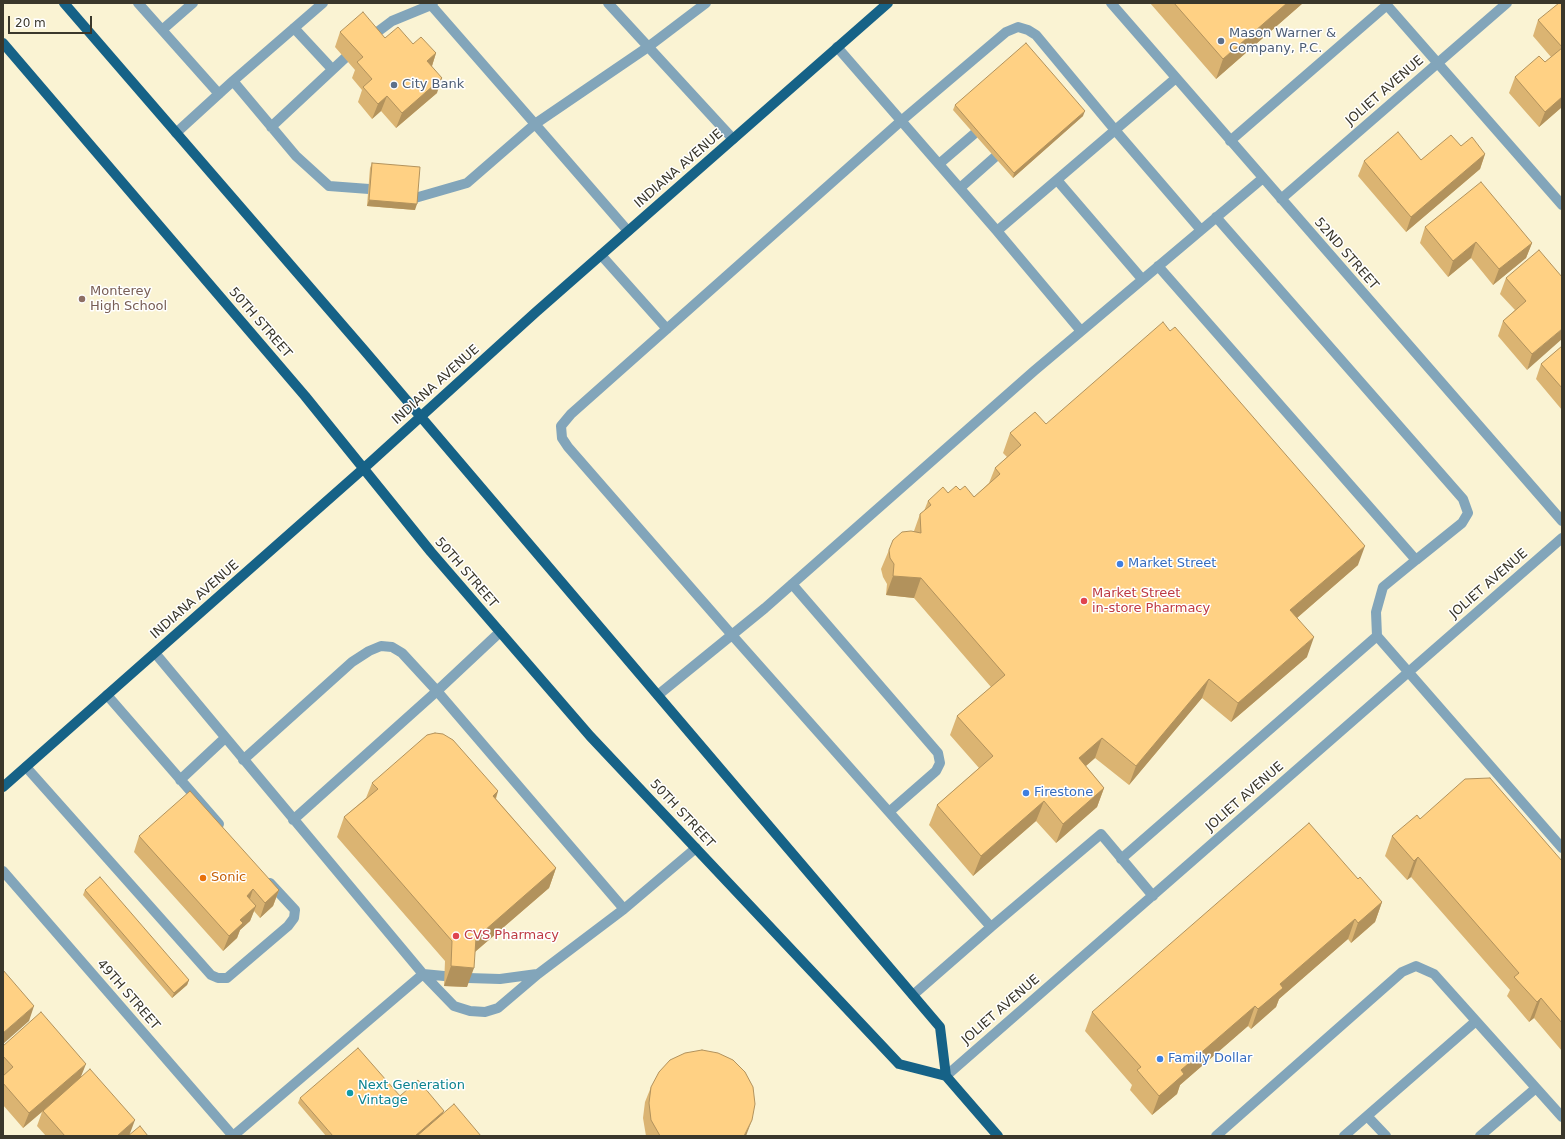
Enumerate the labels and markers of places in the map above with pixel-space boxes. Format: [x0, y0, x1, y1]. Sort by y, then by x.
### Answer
place label: Mason Warner & Company, P.C. [1229, 26, 1336, 57]
marker: Mason Warner & Company, P.C. [1216, 36, 1226, 46]
place label: City Bank [402, 77, 464, 93]
marker: City Bank [389, 80, 399, 90]
place label: Monterey High School [90, 284, 167, 315]
marker: Monterey High School [77, 294, 87, 304]
place label: Market Street [1128, 556, 1216, 572]
marker: Market Street [1115, 559, 1125, 569]
place label: Market Street in-store Pharmacy [1092, 586, 1210, 617]
marker: Market Street in-store Pharmacy [1079, 596, 1089, 606]
place label: Firestone [1034, 785, 1093, 801]
marker: Firestone [1021, 788, 1031, 798]
place label: Sonic [211, 870, 246, 886]
marker: Sonic [198, 873, 208, 883]
place label: CVS Pharmacy [464, 928, 559, 944]
marker: CVS Pharmacy [451, 931, 461, 941]
place label: Family Dollar [1168, 1051, 1252, 1067]
marker: Family Dollar [1155, 1054, 1165, 1064]
place label: Next Generation Vintage [358, 1078, 465, 1109]
marker: Next Generation Vintage [345, 1088, 355, 1098]

